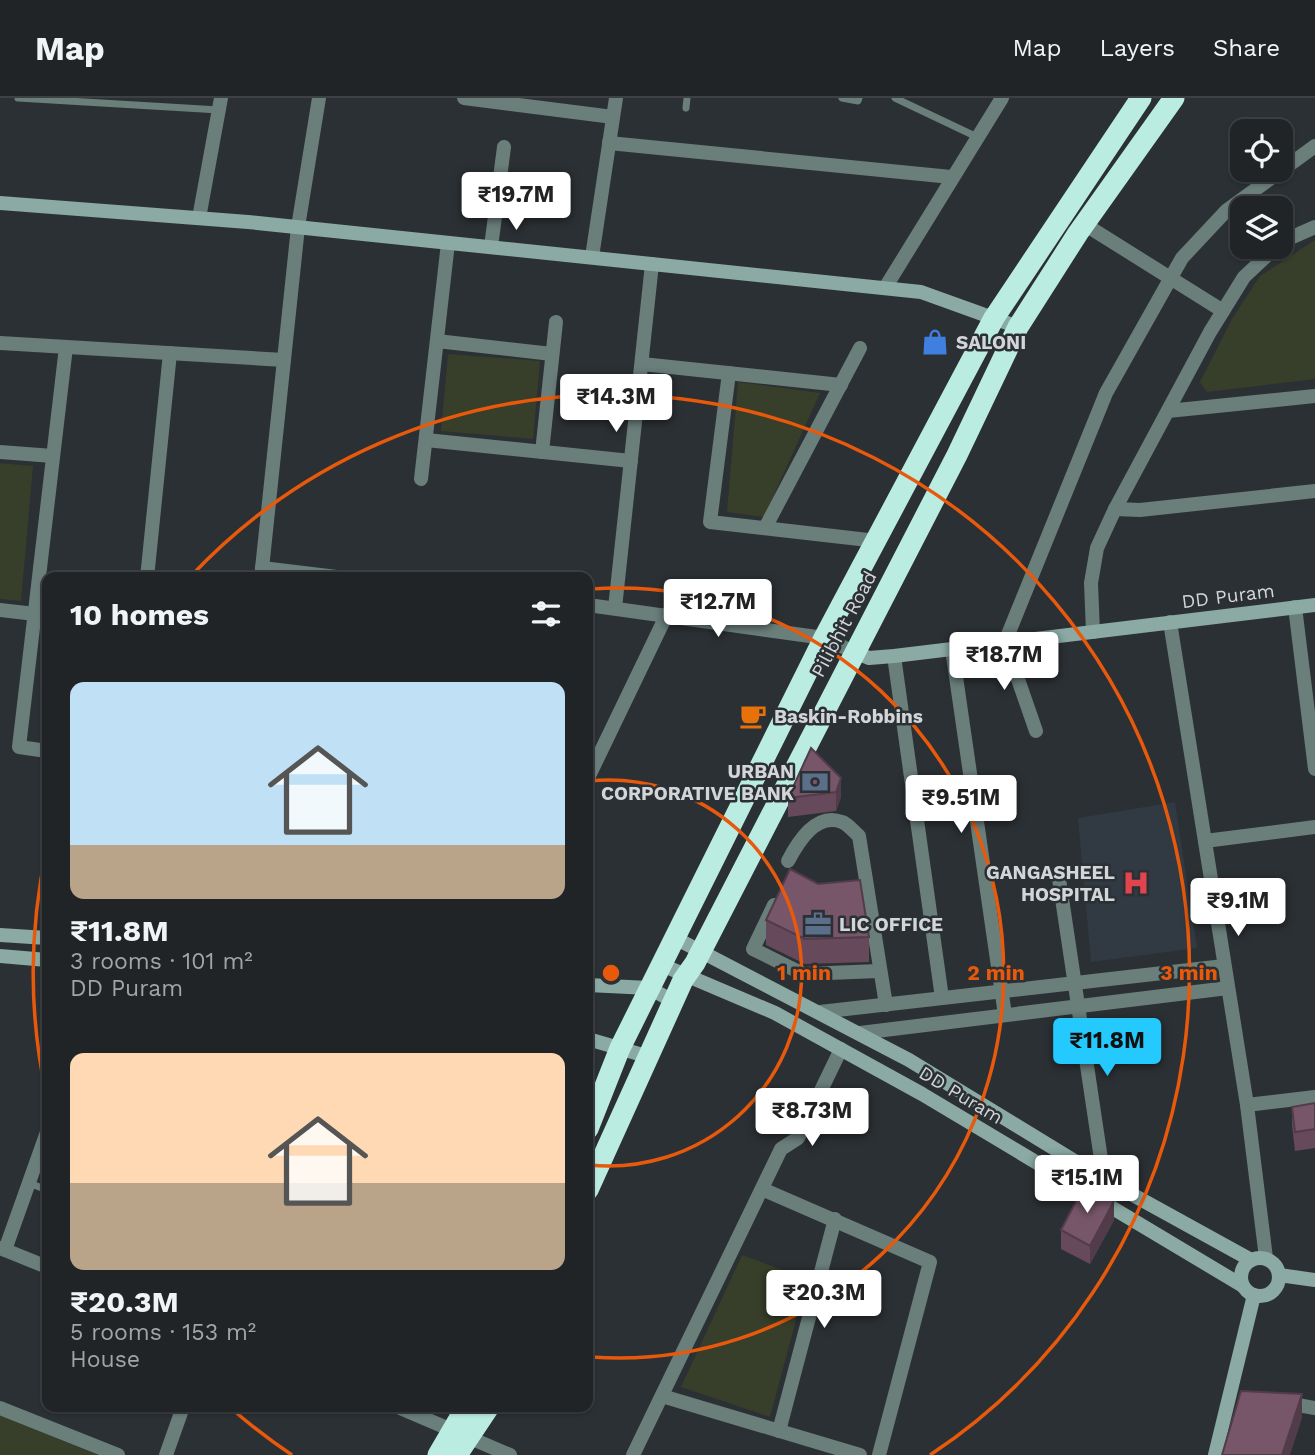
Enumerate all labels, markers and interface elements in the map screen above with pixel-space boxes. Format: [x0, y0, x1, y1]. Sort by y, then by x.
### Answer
text: Map [35, 29, 105, 68]
text: Map [1013, 34, 1061, 62]
text: Layers [1099, 34, 1175, 62]
text: Share [1213, 34, 1280, 62]
map controls [1230, 119, 1293, 259]
button: locate [1230, 119, 1293, 182]
pin: ₹19.7M [459, 172, 573, 232]
text: ₹19.7M [478, 181, 554, 208]
button: layers [1230, 196, 1293, 259]
shop icon: SALONI [920, 327, 950, 357]
place label: SALONI [956, 331, 1026, 354]
pin: ₹14.3M [559, 374, 673, 434]
text: ₹14.3M [576, 383, 656, 410]
street label: Pilibhit Road [806, 567, 882, 681]
street label: DD Puram [1180, 579, 1276, 613]
pin: ₹12.7M [661, 580, 775, 639]
text: ₹12.7M [680, 588, 756, 615]
icon: filters [527, 595, 565, 633]
text: 10 homes [70, 597, 209, 632]
pin: ₹18.7M [947, 632, 1061, 692]
text: ₹18.7M [965, 641, 1043, 668]
cafe icon: Baskin-Robbins [738, 701, 768, 731]
place label: Baskin-Robbins [774, 705, 923, 728]
icon: home [255, 727, 381, 853]
place label: URBAN CORPORATIVE BANK [601, 760, 794, 805]
bank icon: URBAN CORPORATIVE BANK [800, 767, 830, 797]
pin: ₹9.51M [904, 776, 1018, 835]
text: ₹9.51M [922, 784, 1000, 811]
place label: GANGASHEEL HOSPITAL [986, 861, 1115, 906]
hospital icon: GANGASHEEL HOSPITAL [1121, 868, 1151, 898]
pin: ₹9.1M [1189, 878, 1287, 938]
text: ₹9.1M [1206, 887, 1270, 914]
office icon: LIC OFFICE [803, 909, 833, 939]
text: ₹11.8M [70, 913, 169, 948]
place label: LIC OFFICE [839, 913, 943, 936]
text: 3 rooms · 101 m² [70, 948, 253, 975]
text: 1 min [777, 960, 831, 985]
text: 2 min [967, 960, 1025, 985]
text: 3 min [1160, 960, 1218, 985]
centre of rings [599, 961, 623, 985]
text: DD Puram [70, 975, 183, 1002]
pin: ₹11.8M [1050, 1018, 1164, 1078]
text: ₹11.8M [1069, 1027, 1145, 1054]
street label: DD Puram [915, 1061, 1007, 1129]
pin: ₹8.73M [755, 1088, 869, 1148]
text: ₹8.73M [772, 1097, 852, 1124]
icon: home [255, 1098, 381, 1224]
pin: ₹15.1M [1030, 1156, 1144, 1215]
text: ₹15.1M [1051, 1164, 1123, 1191]
pin: ₹20.3M [767, 1270, 881, 1330]
text: ₹20.3M [782, 1279, 866, 1306]
text: ₹20.3M [70, 1284, 179, 1319]
text: 5 rooms · 153 m² [70, 1319, 256, 1346]
text: House [70, 1346, 140, 1373]

